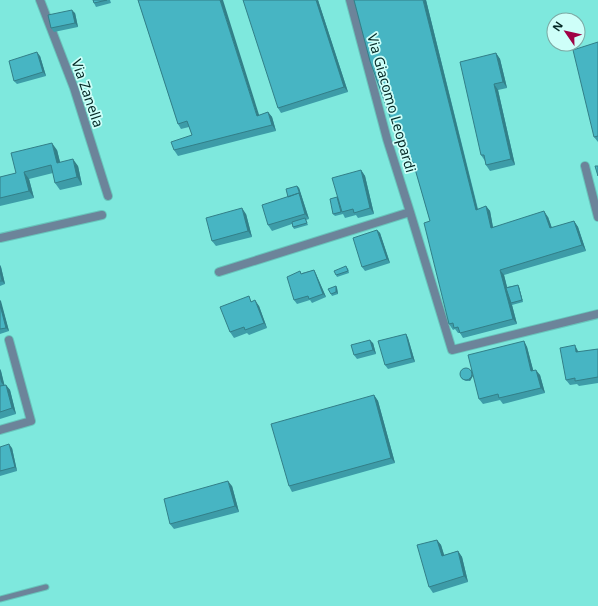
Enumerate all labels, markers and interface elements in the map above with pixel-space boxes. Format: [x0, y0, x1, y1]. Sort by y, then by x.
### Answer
north arrow [546, 12, 586, 52]
text: N [549, 18, 566, 34]
street label: Via Giacomo Leopardi [363, 31, 421, 175]
street label: Via Zanella [67, 56, 109, 130]

